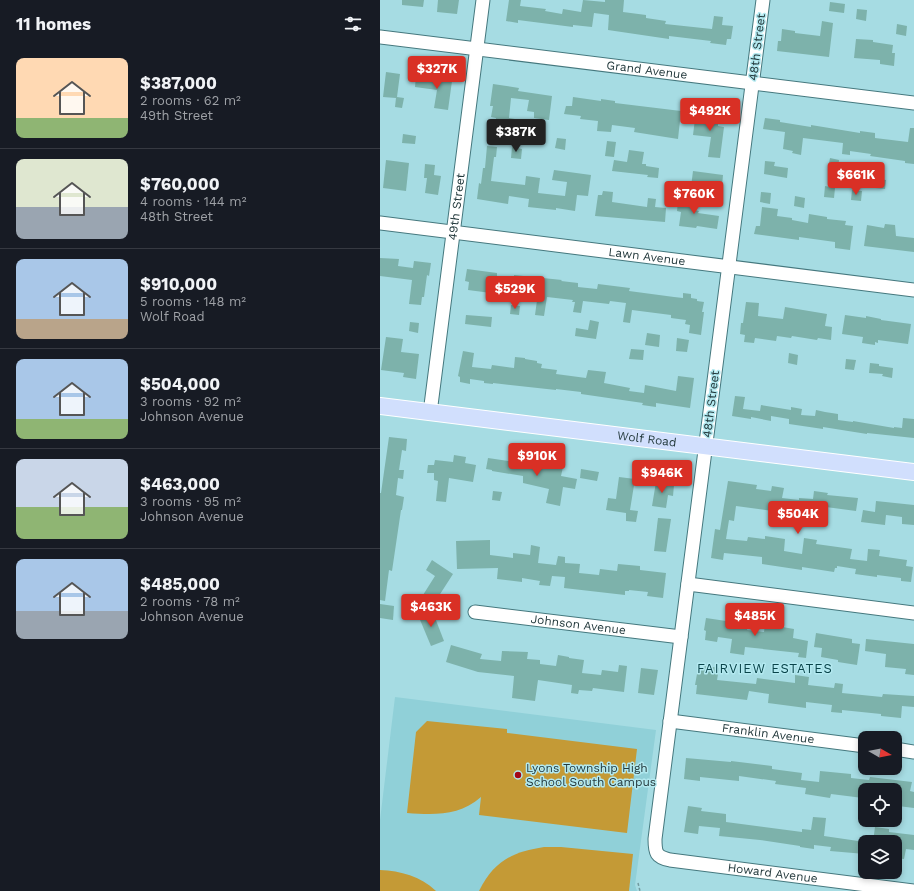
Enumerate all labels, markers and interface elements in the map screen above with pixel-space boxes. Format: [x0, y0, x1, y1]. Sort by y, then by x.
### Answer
icon: filters [342, 13, 364, 35]
street label: 48th Street [746, 13, 768, 81]
text: 11 homes [16, 14, 91, 34]
pin: $327K [409, 56, 465, 90]
street label: Grand Avenue [606, 58, 688, 82]
text: $327K [417, 61, 457, 76]
text: $387,000 [140, 73, 217, 93]
icon: home [48, 74, 96, 122]
text: 2 rooms · 62 m² [140, 93, 241, 108]
pin: $492K [682, 98, 738, 132]
text: $492K [689, 103, 731, 118]
text: 49th Street [140, 108, 213, 123]
pin: $387K [488, 119, 544, 153]
text: $387K [496, 124, 536, 139]
pin: $661K [828, 162, 884, 196]
text: $661K [837, 167, 875, 182]
street label: 49th Street [445, 172, 468, 241]
text: $760,000 [140, 174, 220, 194]
icon: home [48, 175, 96, 223]
pin: $760K [666, 181, 722, 215]
text: $760K [673, 186, 715, 201]
text: 4 rooms · 144 m² [140, 194, 246, 209]
text: 48th Street [140, 209, 213, 224]
street label: Lawn Avenue [608, 245, 686, 268]
text: $910,000 [140, 274, 217, 294]
icon: home [48, 275, 96, 323]
pin: $529K [487, 276, 543, 310]
text: $529K [495, 281, 535, 296]
text: 5 rooms · 148 m² [140, 294, 246, 309]
text: Wolf Road [140, 309, 205, 324]
street label: 48th Street [700, 370, 722, 438]
text: $504,000 [140, 374, 220, 394]
icon: home [48, 375, 96, 423]
text: 3 rooms · 92 m² [140, 394, 241, 409]
text: Johnson Avenue [140, 409, 244, 424]
street label: Wolf Road [616, 428, 677, 450]
pin: $910K [509, 443, 565, 477]
text: $910K [517, 448, 557, 463]
pin: $946K [634, 460, 690, 494]
text: $946K [641, 465, 683, 480]
text: $463,000 [140, 474, 220, 494]
icon: home [48, 475, 96, 523]
text: 3 rooms · 95 m² [140, 494, 241, 509]
pin: $504K [770, 501, 826, 535]
text: $504K [777, 506, 819, 521]
text: Johnson Avenue [140, 509, 244, 524]
text: $485,000 [140, 574, 220, 594]
icon: home [48, 575, 96, 623]
text: 2 rooms · 78 m² [140, 594, 240, 609]
pin: $463K [403, 594, 459, 628]
text: $463K [410, 599, 452, 614]
pin: $485K [727, 603, 783, 637]
text: $485K [734, 608, 776, 623]
text: Johnson Avenue [140, 609, 244, 624]
street label: Johnson Avenue [530, 612, 627, 637]
district label: FAIRVIEW ESTATES [697, 661, 833, 676]
street label: Franklin Avenue [721, 721, 815, 746]
north arrow [858, 731, 902, 775]
map controls [858, 731, 902, 879]
place label: Lyons Township High School South Campus [526, 761, 656, 789]
marker: Lyons Township High School South Campus [513, 770, 523, 780]
button: locate [858, 783, 902, 827]
button: layers [858, 835, 902, 879]
street label: Howard Avenue [727, 860, 819, 886]

